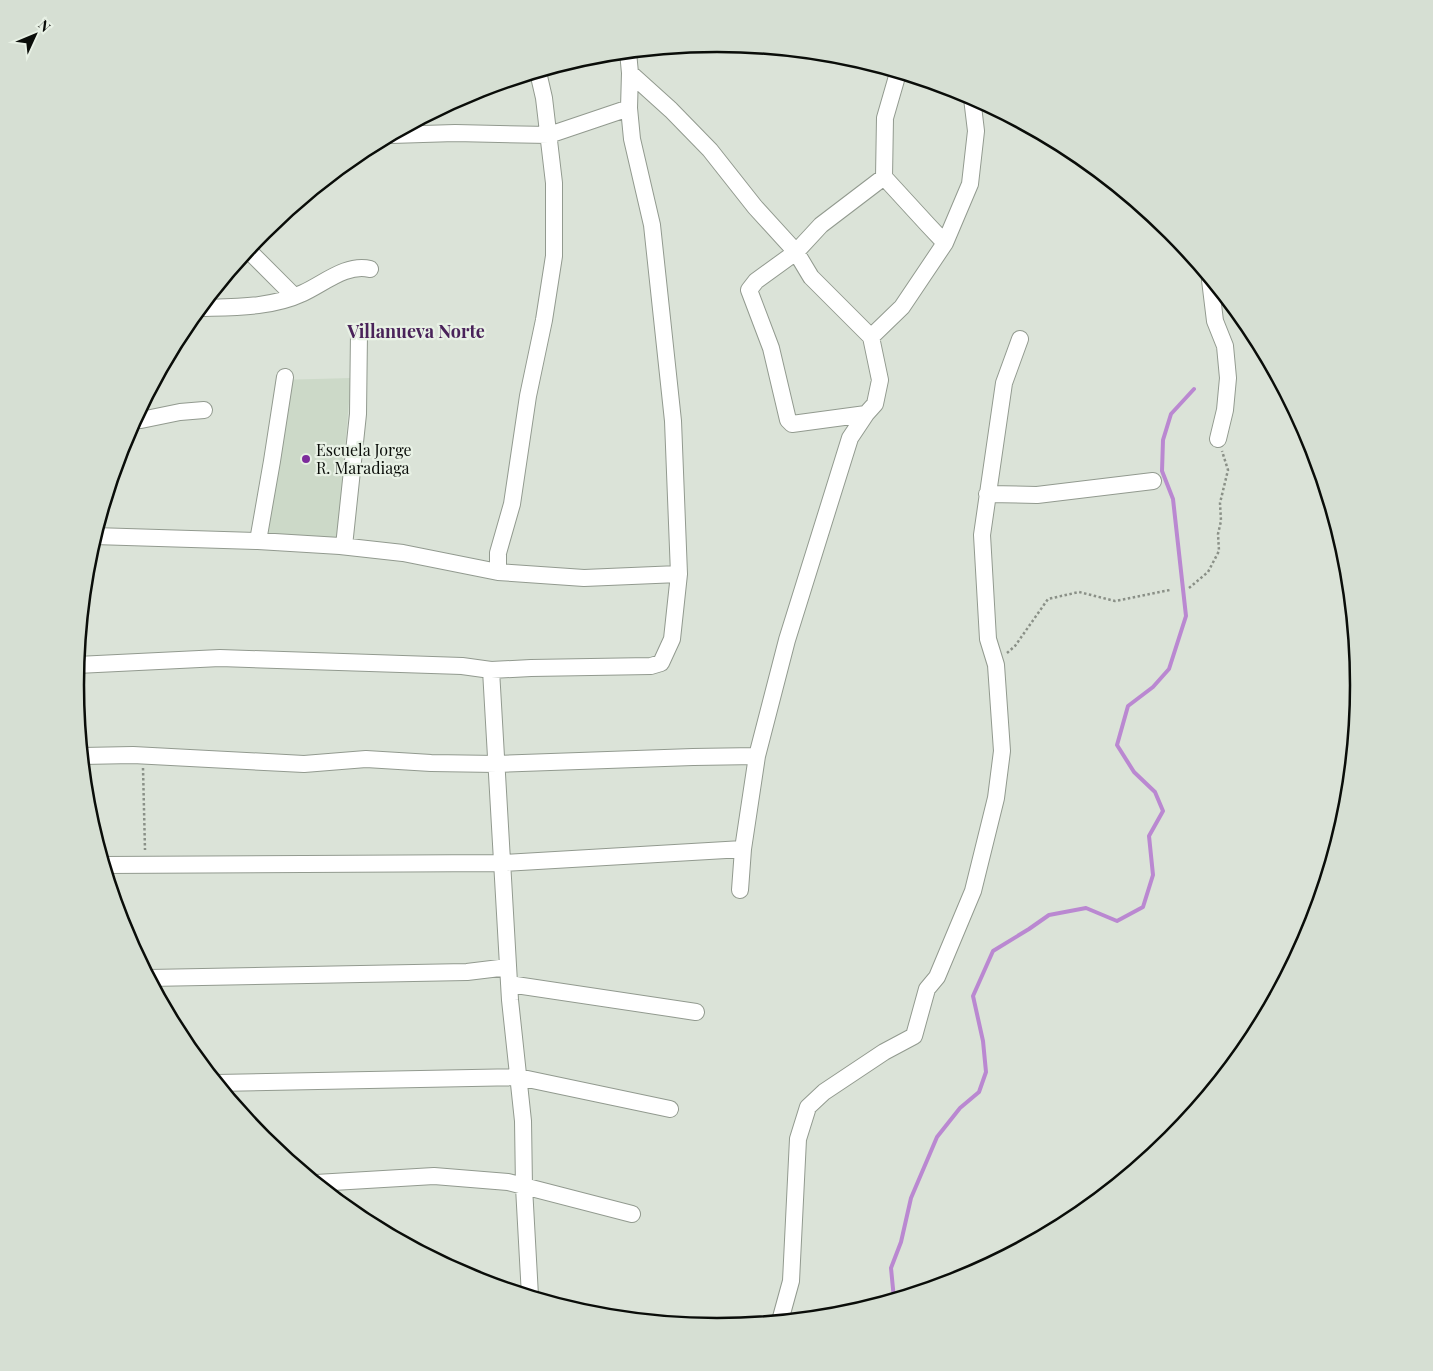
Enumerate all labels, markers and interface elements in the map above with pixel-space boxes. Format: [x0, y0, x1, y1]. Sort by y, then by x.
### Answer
north arrow [10, 10, 60, 60]
text: N [34, 15, 55, 36]
district label: Villanueva Norte [346, 319, 485, 343]
place label: Escuela Jorge R. Maradiaga [316, 439, 412, 478]
marker: Escuela Jorge R. Maradiaga [300, 453, 312, 465]

